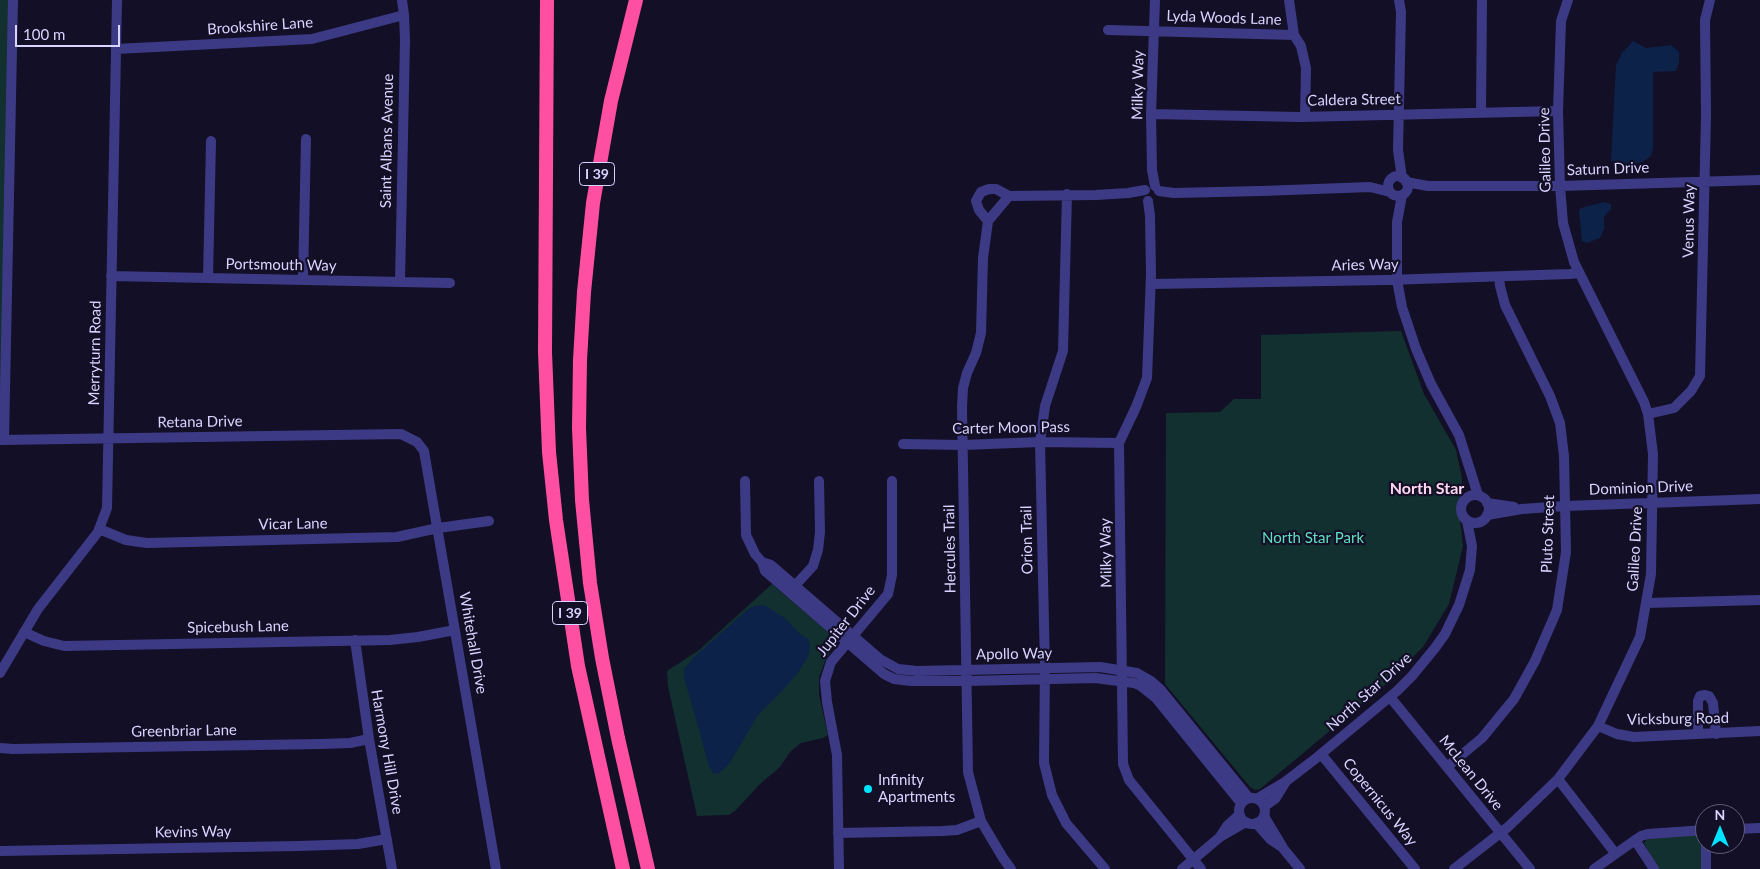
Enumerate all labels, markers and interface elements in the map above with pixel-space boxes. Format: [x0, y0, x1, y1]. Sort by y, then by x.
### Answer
street label: Lyda Woods Lane [1166, 7, 1282, 29]
street label: Brookshire Lane [206, 13, 314, 39]
scale bar [18, 15, 122, 47]
text: 100 m [23, 25, 65, 43]
street label: Milky Way [1128, 50, 1148, 120]
street label: Saint Albans Avenue [377, 74, 397, 208]
street label: Caldera Street [1307, 90, 1401, 110]
street label: Galileo Drive [1535, 107, 1555, 193]
street label: Saturn Drive [1566, 159, 1650, 179]
road number: I 39 [580, 162, 614, 185]
street label: Venus Way [1679, 184, 1699, 258]
street label: Portsmouth Way [225, 255, 337, 275]
street label: Aries Way [1331, 255, 1399, 275]
street label: Merryturn Road [85, 300, 105, 406]
street label: Retana Drive [157, 412, 243, 432]
street label: Carter Moon Pass [952, 418, 1070, 438]
street label: Dominion Drive [1589, 477, 1693, 499]
district label: North Star [1390, 479, 1464, 499]
street label: Pluto Street [1538, 495, 1558, 573]
street label: Hercules Trail [940, 504, 960, 594]
street label: Orion Trail [1017, 505, 1037, 575]
street label: Galileo Drive [1624, 506, 1646, 592]
street label: Vicar Lane [258, 514, 328, 534]
street label: Milky Way [1096, 518, 1116, 588]
park label: North Star Park [1262, 529, 1364, 547]
street label: Jupiter Drive [813, 582, 879, 660]
street label: Whitehall Drive [455, 591, 491, 695]
road number: I 39 [552, 602, 588, 624]
street label: Spicebush Lane [187, 617, 289, 637]
street label: Apollo Way [976, 644, 1052, 664]
street label: North Star Drive [1323, 649, 1415, 735]
street label: Harmony Hill Drive [367, 688, 407, 816]
street label: Vicksburg Road [1627, 709, 1729, 729]
street label: Greenbriar Lane [131, 721, 237, 741]
street label: McLean Drive [1435, 732, 1507, 814]
street label: Copernicus Way [1339, 754, 1421, 850]
place label: Infinity Apartments [878, 771, 955, 806]
marker: Infinity Apartments [862, 783, 874, 795]
north arrow [1695, 804, 1745, 854]
text: N [1715, 806, 1725, 823]
street label: Kevins Way [154, 822, 232, 842]

